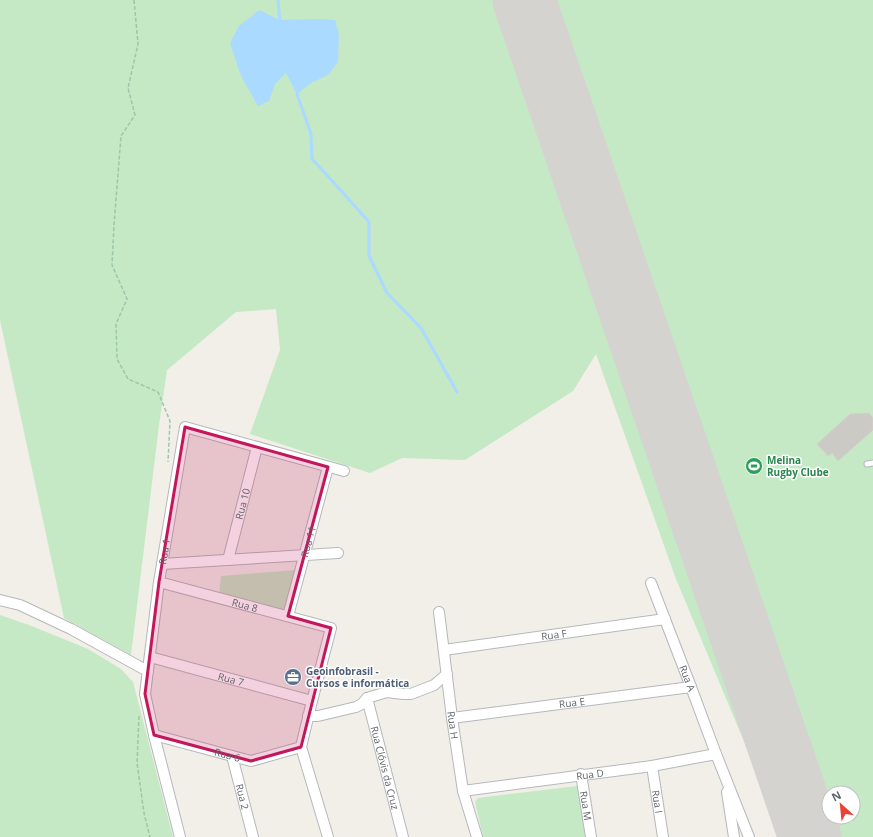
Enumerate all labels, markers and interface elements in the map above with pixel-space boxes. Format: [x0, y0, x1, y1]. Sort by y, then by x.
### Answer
place label: Melina Rugby Clube [767, 453, 829, 479]
sports icon: Melina Rugby Clube [744, 456, 764, 476]
street label: Rua 10 [232, 486, 253, 521]
street label: Rua 11 [297, 524, 319, 559]
street label: Rua 1 [155, 537, 173, 566]
street label: Rua 8 [231, 595, 260, 615]
street label: Rua F [540, 626, 568, 643]
street label: Rua A [676, 663, 699, 694]
place label: Geoinfobrasil - Cursos e informática [306, 664, 409, 690]
office icon: Geoinfobrasil - Cursos e informática [283, 667, 303, 687]
street label: Rua 7 [217, 669, 246, 689]
street label: Rua E [558, 694, 586, 711]
street label: Rua H [444, 710, 462, 740]
street label: Rua Clóvis da Cruz [368, 724, 403, 811]
street label: Rua 6 [213, 745, 242, 765]
street label: Rua D [575, 765, 605, 783]
street label: Rua 2 [232, 782, 253, 811]
north arrow [821, 785, 861, 825]
text: N [829, 787, 844, 804]
street label: Rua I [649, 789, 666, 814]
street label: Rua M [577, 790, 595, 821]

